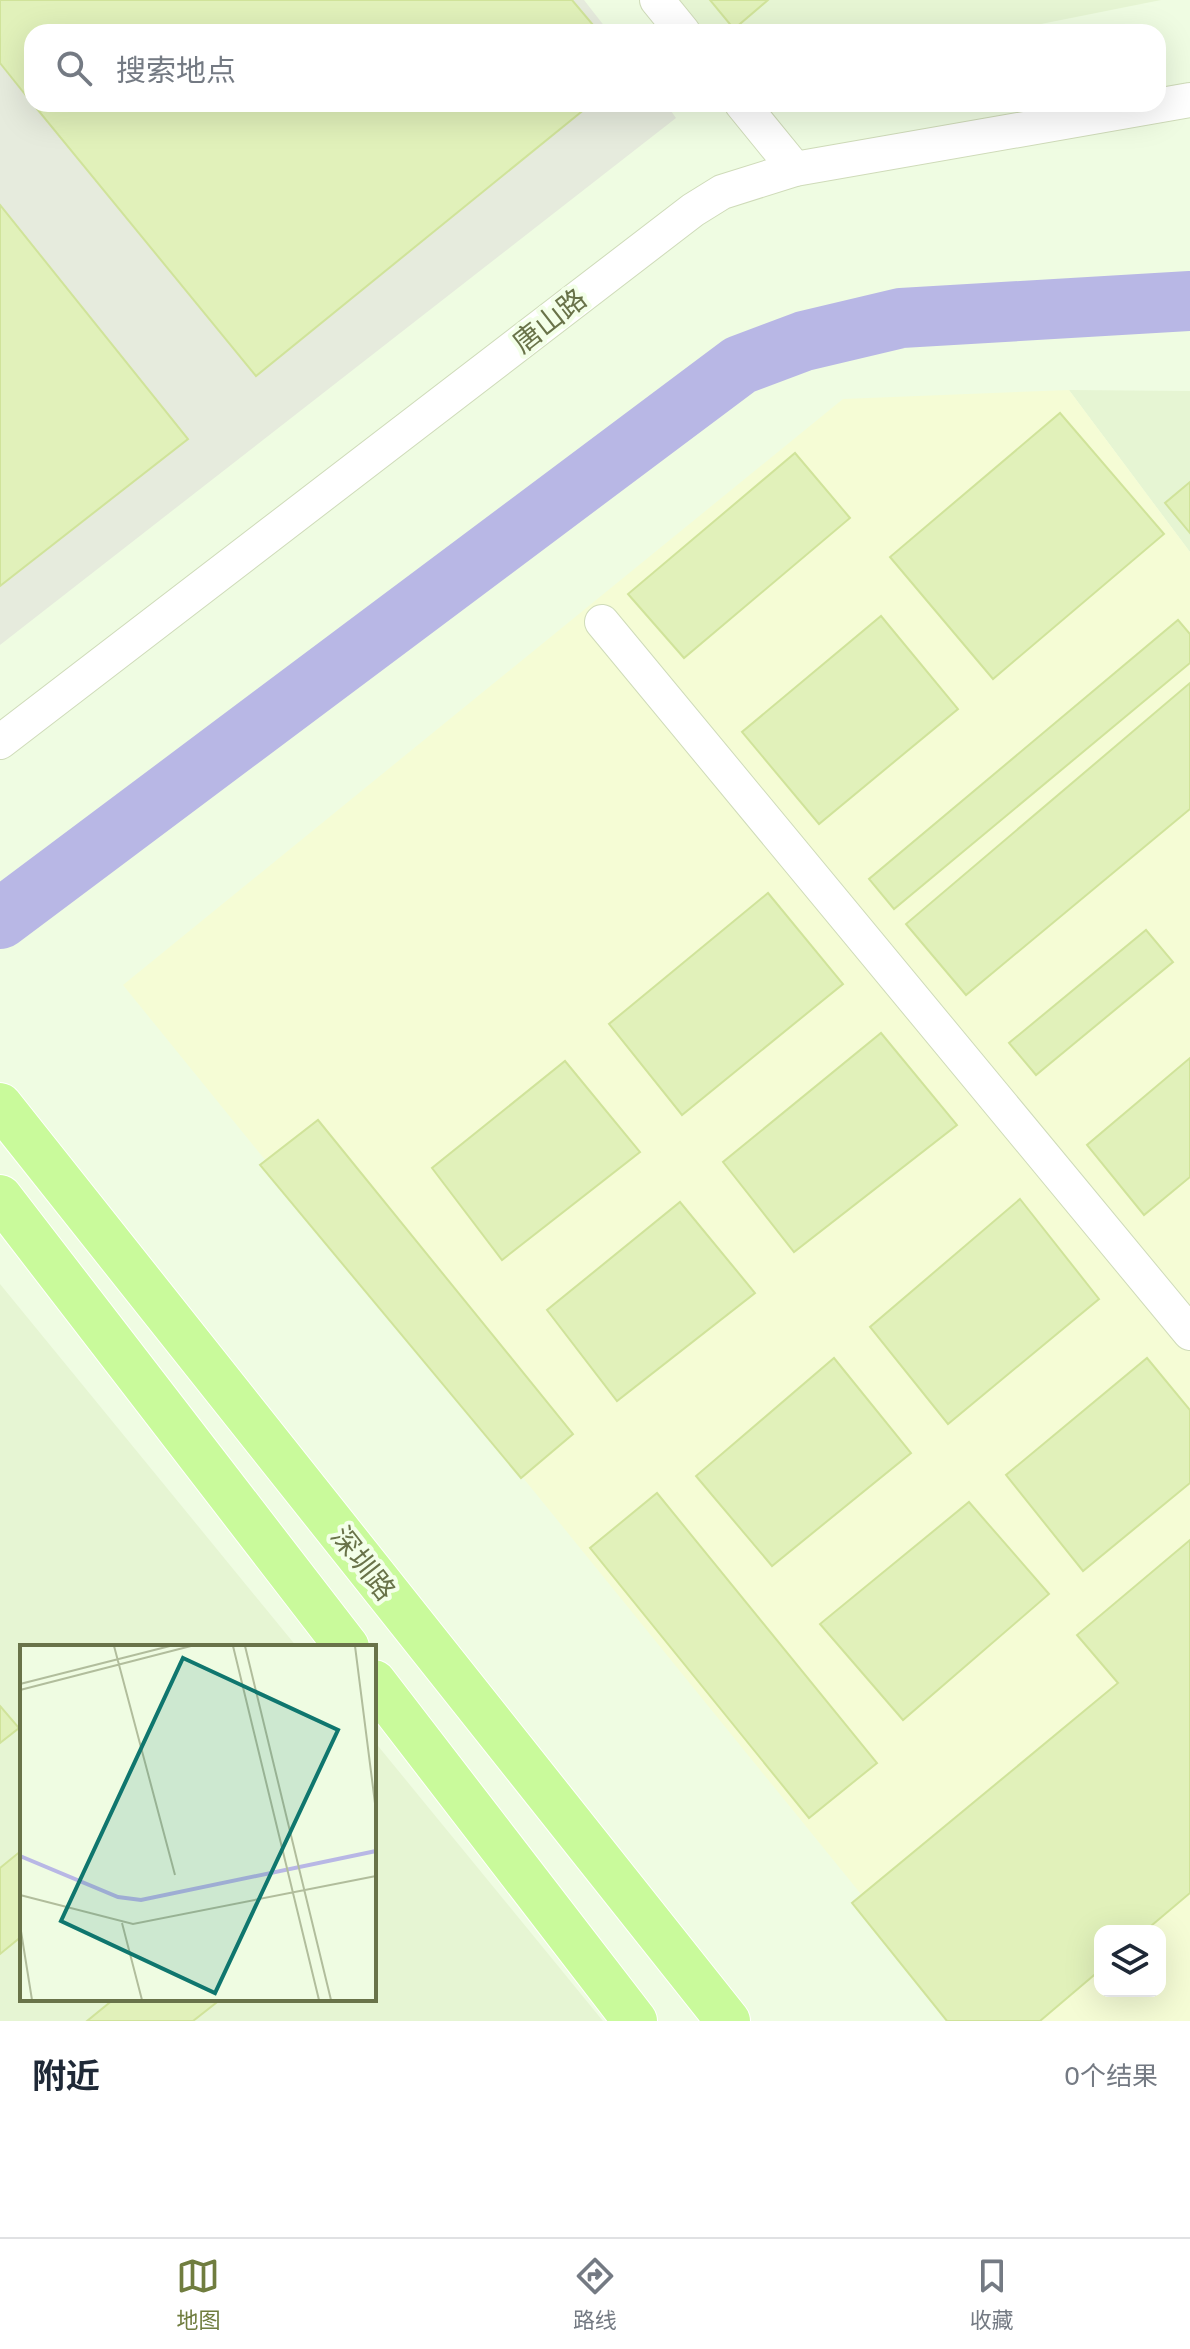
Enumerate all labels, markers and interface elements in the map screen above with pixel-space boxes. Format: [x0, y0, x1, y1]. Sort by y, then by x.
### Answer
search box [24, 24, 1166, 112]
icon: search [52, 46, 96, 90]
text: 搜索地点 [116, 52, 236, 88]
street label: 唐山路 [506, 281, 592, 359]
street label: 深圳路 [325, 1520, 403, 1606]
inset map [20, 1645, 376, 2001]
map controls [1094, 1925, 1166, 1997]
button: layers [1094, 1925, 1166, 1997]
text: 附近 [32, 2055, 100, 2095]
text: 0个结果 [1064, 2060, 1158, 2091]
tab: 地图 [176, 2254, 220, 2334]
tab: 路线 [573, 2254, 617, 2334]
tab: 收藏 [970, 2254, 1014, 2334]

